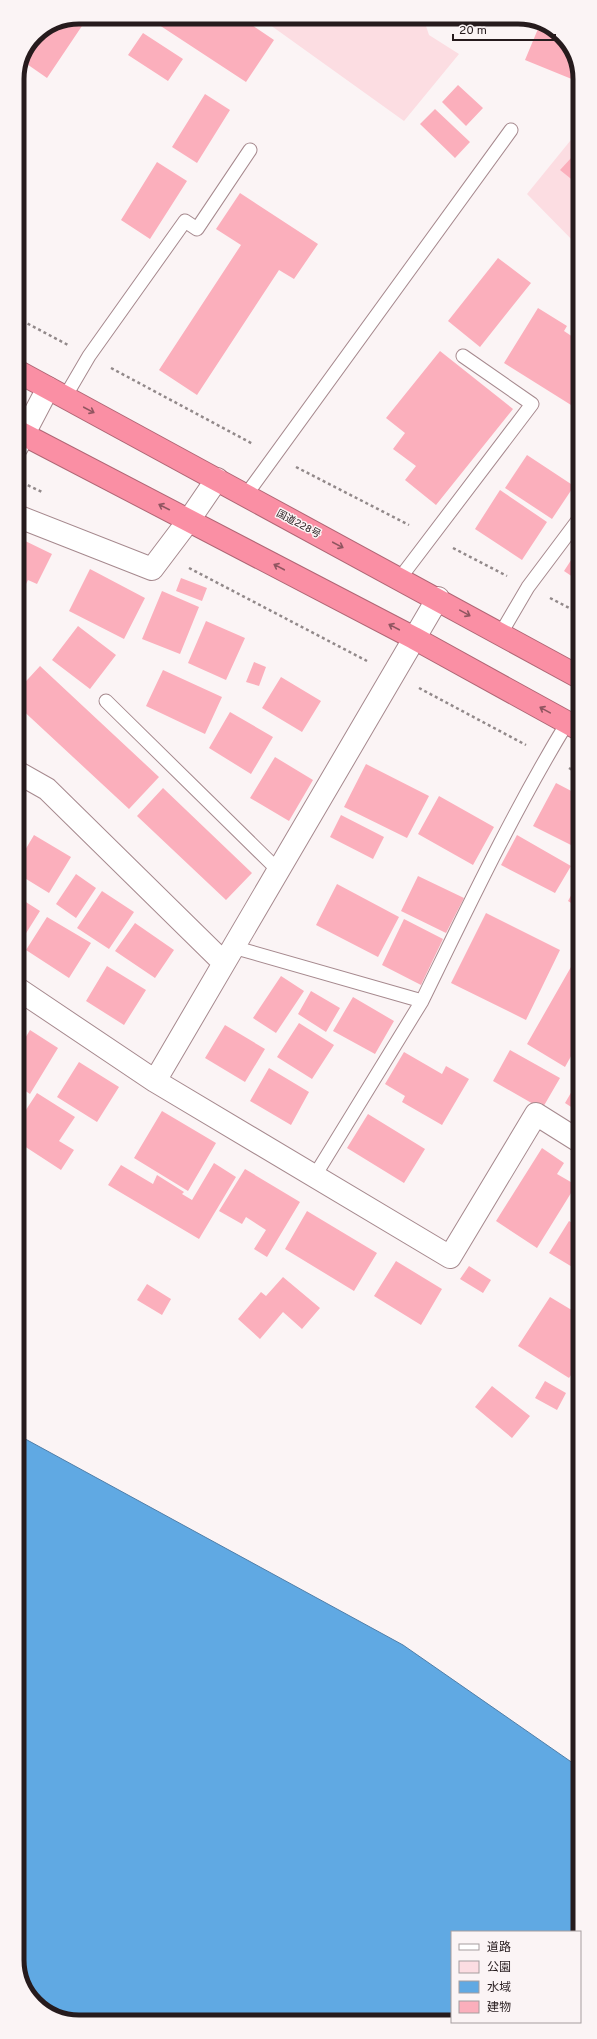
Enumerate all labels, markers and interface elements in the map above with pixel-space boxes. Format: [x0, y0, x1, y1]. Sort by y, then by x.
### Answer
scale bar [453, 16, 555, 42]
text: 20 m [459, 23, 487, 39]
one-way arrow [82, 406, 94, 414]
one-way arrow [158, 503, 170, 510]
street label: 国道228号 [274, 507, 323, 541]
one-way arrow [332, 541, 344, 549]
one-way arrow [273, 563, 285, 570]
one-way arrow [459, 610, 471, 618]
one-way arrow [389, 623, 401, 631]
one-way arrow [539, 706, 551, 714]
legend [451, 1931, 581, 2023]
text: 道路 [487, 1940, 511, 1956]
text: 公園 [487, 1960, 511, 1976]
text: 水域 [487, 1980, 511, 1996]
text: 建物 [487, 2000, 511, 2016]

